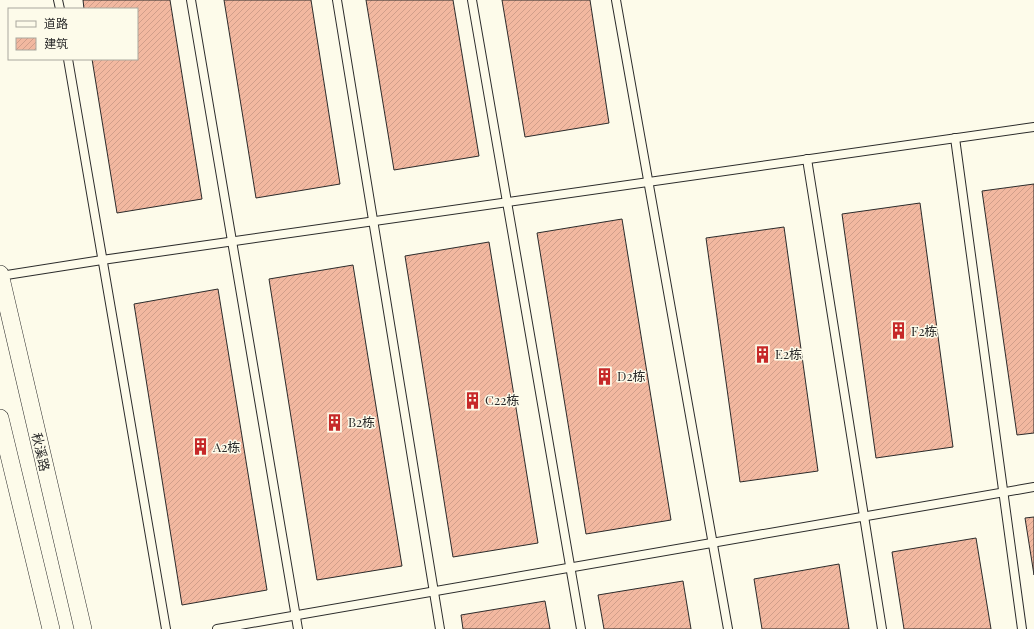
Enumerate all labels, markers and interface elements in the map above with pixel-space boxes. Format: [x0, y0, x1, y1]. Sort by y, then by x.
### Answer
legend [8, 8, 138, 60]
text: 道路 [44, 15, 68, 31]
text: 建筑 [44, 35, 68, 51]
building icon: F2栋 [888, 321, 908, 341]
place label: F2栋 [911, 322, 938, 339]
building icon: E2栋 [752, 344, 772, 364]
place label: E2栋 [775, 345, 802, 362]
building icon: D2栋 [594, 366, 614, 386]
place label: D2栋 [617, 367, 646, 384]
building icon: C22栋 [462, 390, 482, 410]
place label: C22栋 [485, 391, 519, 408]
building icon: B2栋 [325, 412, 345, 432]
place label: B2栋 [348, 413, 375, 430]
street label: 秋溪路 [29, 431, 54, 473]
building icon: A2栋 [190, 437, 210, 457]
place label: A2栋 [212, 438, 240, 455]

